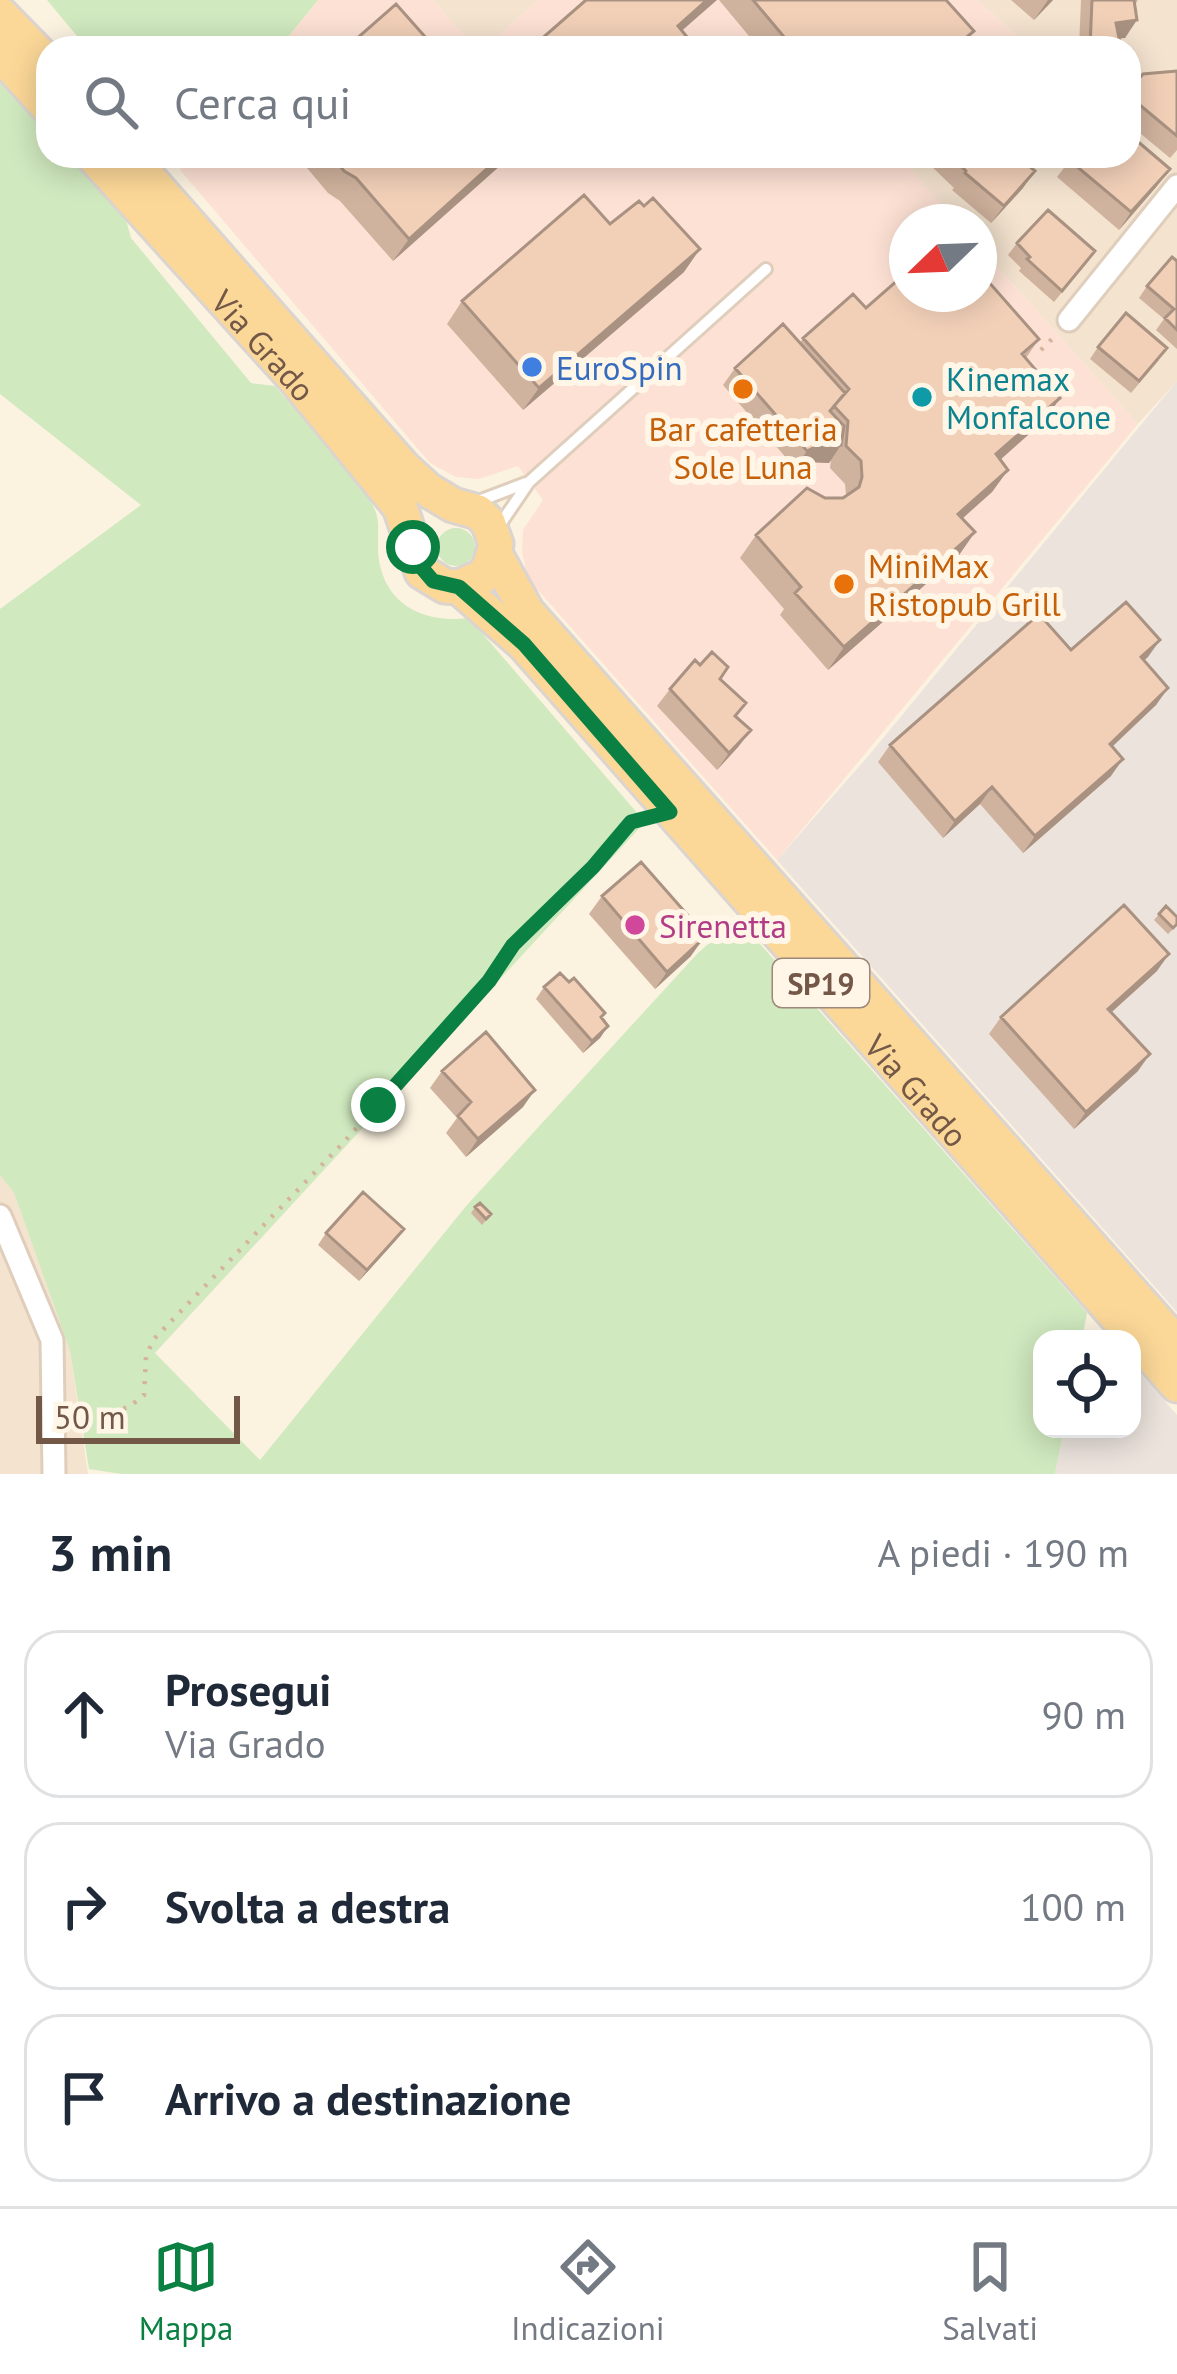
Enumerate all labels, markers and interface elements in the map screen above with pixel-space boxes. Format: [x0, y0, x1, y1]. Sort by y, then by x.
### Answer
search box [36, 36, 1141, 168]
icon: search [78, 69, 144, 135]
text: Cerca qui [174, 73, 351, 131]
north arrow [889, 204, 997, 312]
street label: Via Grado [202, 279, 326, 410]
place label: EuroSpin [556, 346, 683, 389]
marker: EuroSpin [519, 354, 545, 380]
place label: Kinemax Monfalcone [946, 357, 1111, 438]
marker: Bar cafetteria Sole Luna [730, 376, 756, 402]
marker: Kinemax Monfalcone [909, 384, 935, 410]
place label: Bar cafetteria Sole Luna [648, 407, 838, 488]
route start [386, 520, 440, 574]
place label: MiniMax Ristopub Grill [868, 544, 1061, 625]
marker: MiniMax Ristopub Grill [831, 571, 857, 597]
place label: Sirenetta [659, 904, 787, 947]
marker: Sirenetta [622, 912, 648, 938]
road number: SP19 [773, 959, 869, 1007]
street label: Via Grado [855, 1024, 978, 1155]
route end [351, 1078, 405, 1132]
map controls [1033, 1330, 1141, 1438]
button: locate [1033, 1330, 1141, 1438]
scale bar [36, 1390, 240, 1443]
text: 50 m [54, 1395, 126, 1438]
text: 3 min [48, 1519, 172, 1585]
text: A piedi · 190 m [877, 1527, 1129, 1578]
text: Prosegui [165, 1660, 331, 1718]
icon: ahead [51, 1681, 117, 1747]
text: 90 m [1041, 1689, 1126, 1740]
text: Via Grado [165, 1718, 326, 1769]
icon: right [51, 1873, 117, 1939]
text: Svolta a destra [165, 1877, 450, 1935]
text: 100 m [1020, 1881, 1126, 1932]
icon: arrive [51, 2065, 117, 2131]
text: Arrivo a destinazione [165, 2069, 571, 2127]
tab: Mappa [139, 2234, 233, 2349]
tab: Indicazioni [511, 2234, 665, 2349]
tab: Salvati [942, 2234, 1038, 2349]

